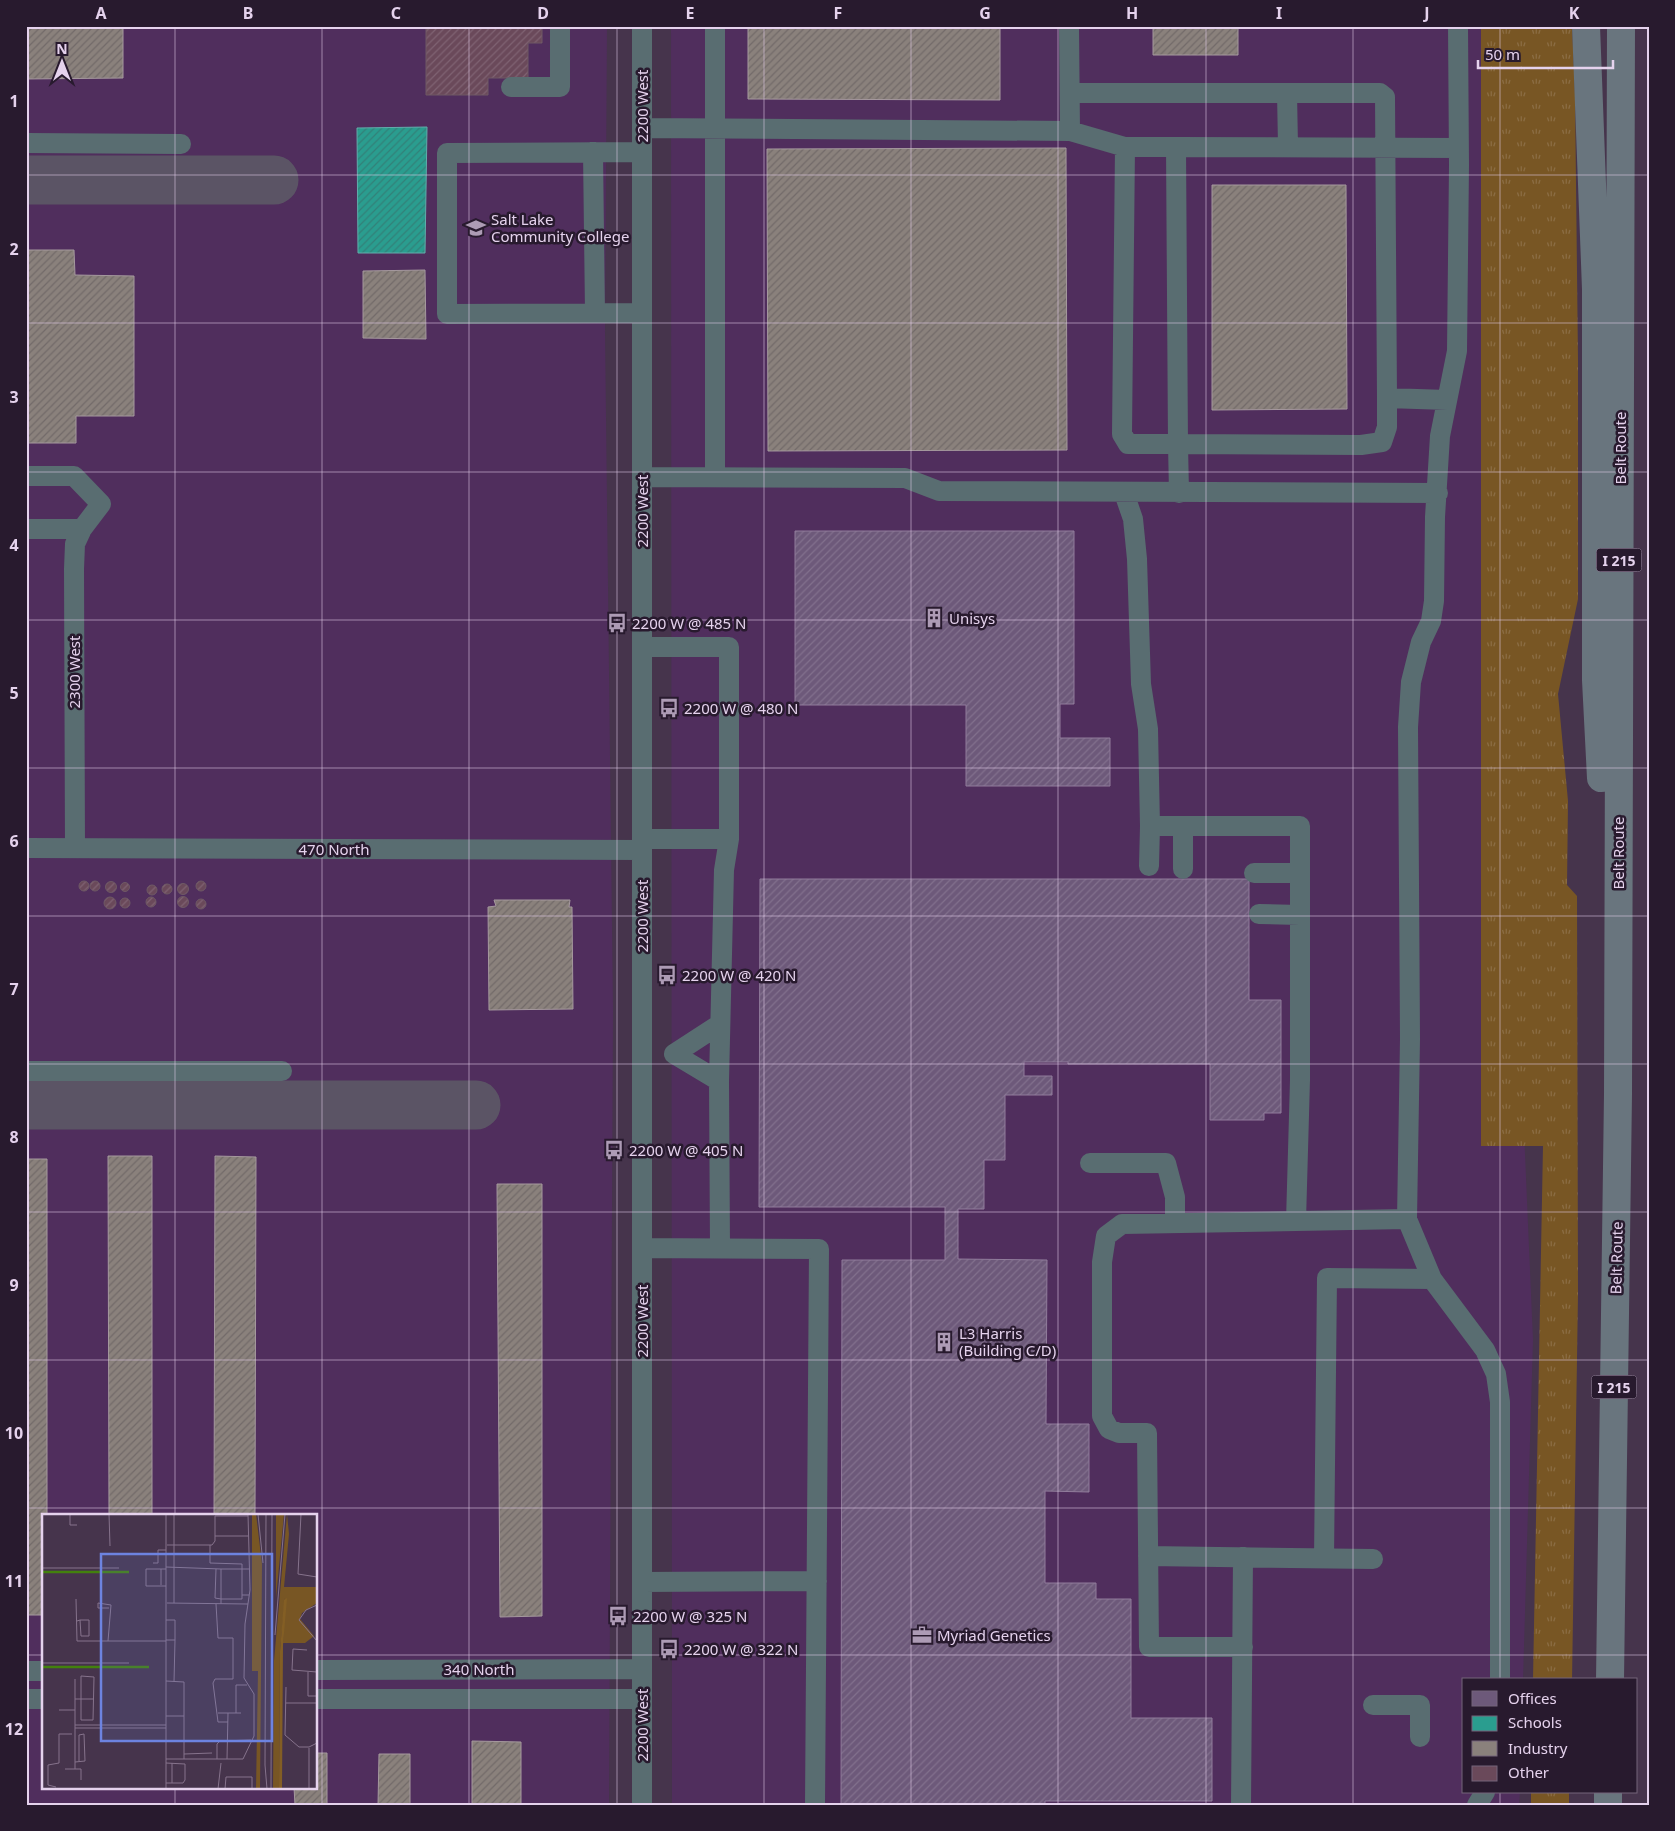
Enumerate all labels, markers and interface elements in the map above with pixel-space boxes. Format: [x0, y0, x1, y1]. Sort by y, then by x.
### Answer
text: A [95, 2, 107, 24]
text: B [243, 2, 253, 24]
text: C [391, 2, 401, 24]
text: D [537, 2, 549, 24]
text: E [686, 2, 695, 24]
text: F [834, 2, 842, 24]
text: G [979, 2, 991, 24]
text: H [1126, 2, 1138, 24]
text: I [1276, 2, 1282, 24]
text: J [1422, 2, 1430, 24]
text: K [1569, 2, 1580, 24]
north arrow [38, 38, 88, 88]
scale bar [1478, 38, 1612, 70]
text: N [56, 39, 68, 58]
text: 50 m [1485, 44, 1520, 64]
street label: 2200 West [632, 69, 652, 142]
text: 1 [9, 90, 19, 112]
place label: Salt Lake Community College [491, 209, 629, 246]
school or university icon: Salt Lake Community College [465, 217, 487, 239]
text: 2 [9, 238, 19, 260]
text: 3 [9, 386, 19, 408]
street label: Belt Route [1610, 412, 1630, 484]
street label: 2200 West [632, 474, 652, 547]
text: 4 [9, 534, 19, 556]
road number: I 215 [1596, 548, 1642, 572]
building icon: Unisys [923, 607, 945, 629]
place label: Unisys [949, 608, 995, 628]
bus stop icon: 2200 W @ 485 N [606, 612, 628, 634]
place label: 2200 W @ 485 N [632, 613, 747, 633]
street label: 2300 West [64, 635, 84, 708]
text: 5 [9, 682, 19, 704]
bus stop icon: 2200 W @ 480 N [658, 697, 680, 719]
place label: 2200 W @ 480 N [684, 698, 799, 718]
street label: Belt Route [1608, 817, 1628, 889]
text: 6 [9, 830, 19, 852]
street label: 470 North [299, 839, 370, 859]
street label: 2200 West [632, 879, 652, 952]
bus stop icon: 2200 W @ 420 N [656, 964, 678, 986]
place label: 2200 W @ 420 N [682, 965, 797, 985]
text: 7 [9, 978, 19, 1000]
text: 8 [9, 1126, 19, 1148]
bus stop icon: 2200 W @ 405 N [603, 1139, 625, 1161]
place label: 2200 W @ 405 N [629, 1140, 744, 1160]
street label: Belt Route [1605, 1221, 1627, 1295]
text: 9 [9, 1274, 19, 1296]
street label: 2200 West [632, 1284, 652, 1357]
place label: L3 Harris (Building C/D) [959, 1323, 1056, 1360]
building icon: L3 Harris (Building C/D) [933, 1331, 955, 1353]
road number: I 215 [1592, 1375, 1636, 1398]
text: 10 [5, 1422, 23, 1444]
inset map [42, 1514, 318, 1788]
text: 11 [5, 1570, 23, 1592]
bus stop icon: 2200 W @ 325 N [607, 1605, 629, 1627]
place label: 2200 W @ 325 N [633, 1606, 748, 1626]
office icon: Myriad Genetics [911, 1624, 933, 1646]
place label: Myriad Genetics [937, 1625, 1051, 1645]
bus stop icon: 2200 W @ 322 N [658, 1638, 680, 1660]
place label: 2200 W @ 322 N [684, 1639, 799, 1659]
street label: 340 North [444, 1659, 515, 1679]
legend [1462, 1678, 1638, 1794]
street label: 2200 West [632, 1688, 652, 1761]
text: Offices [1508, 1688, 1557, 1708]
text: Schools [1508, 1712, 1562, 1732]
text: 12 [5, 1718, 23, 1740]
text: Industry [1508, 1738, 1568, 1758]
text: Other [1508, 1762, 1549, 1782]

